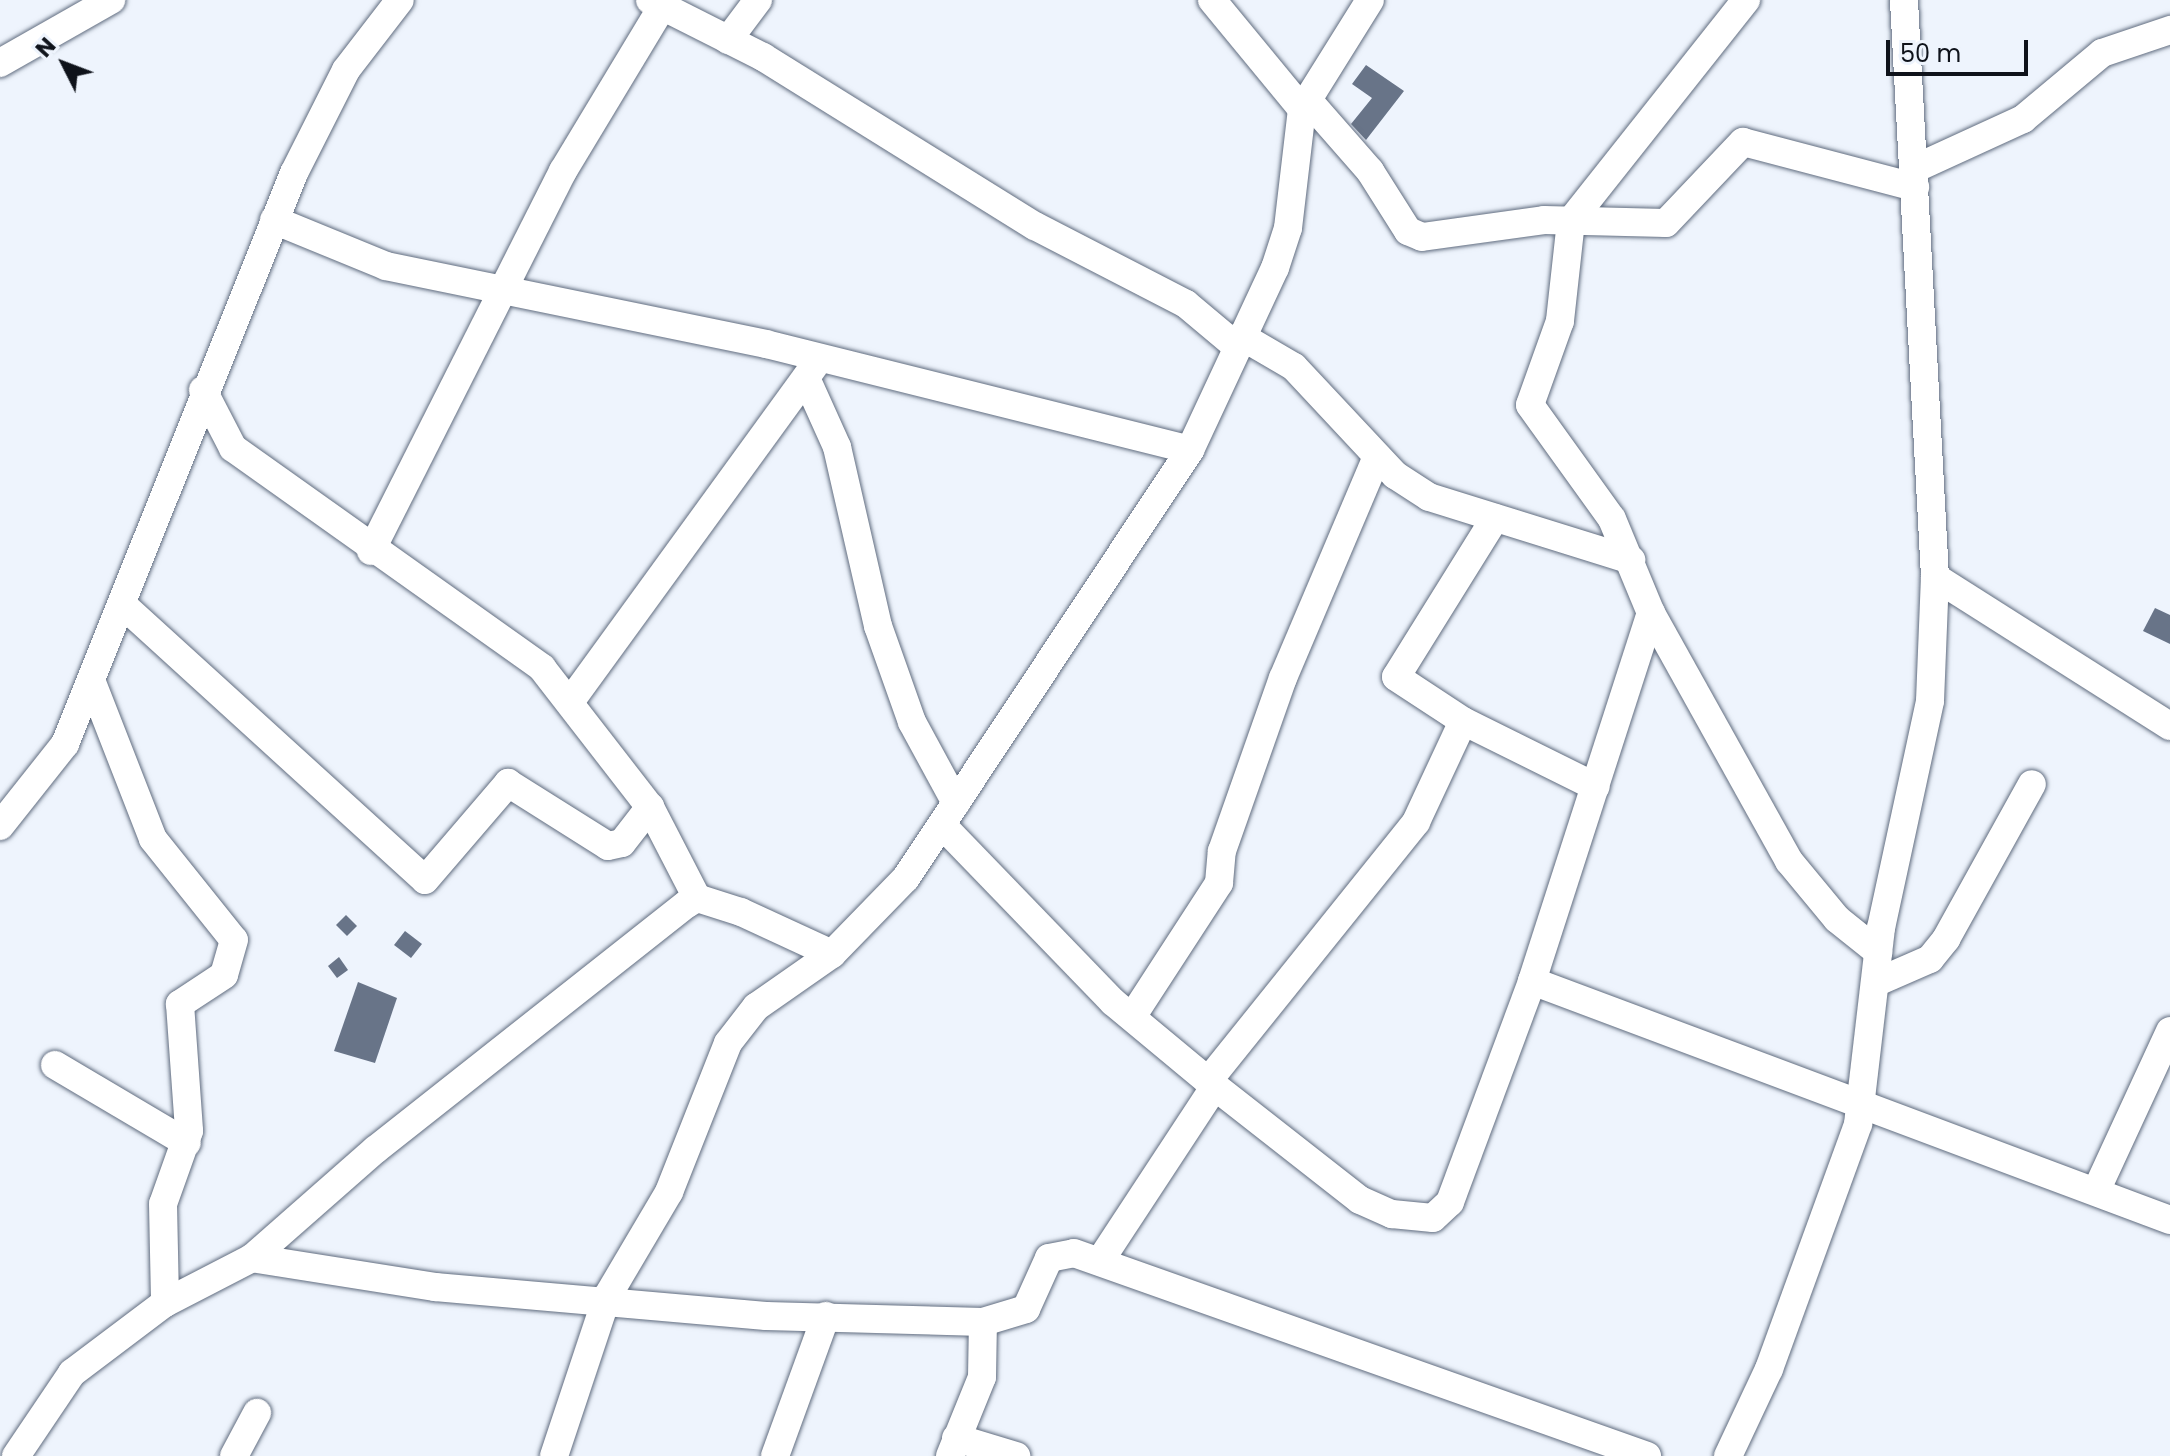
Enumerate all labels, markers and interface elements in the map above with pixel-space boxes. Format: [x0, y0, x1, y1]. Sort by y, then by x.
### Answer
north arrow [24, 24, 104, 104]
scale bar [1890, 24, 2032, 74]
text: N [29, 31, 63, 64]
text: 50 m [1900, 37, 1961, 70]

